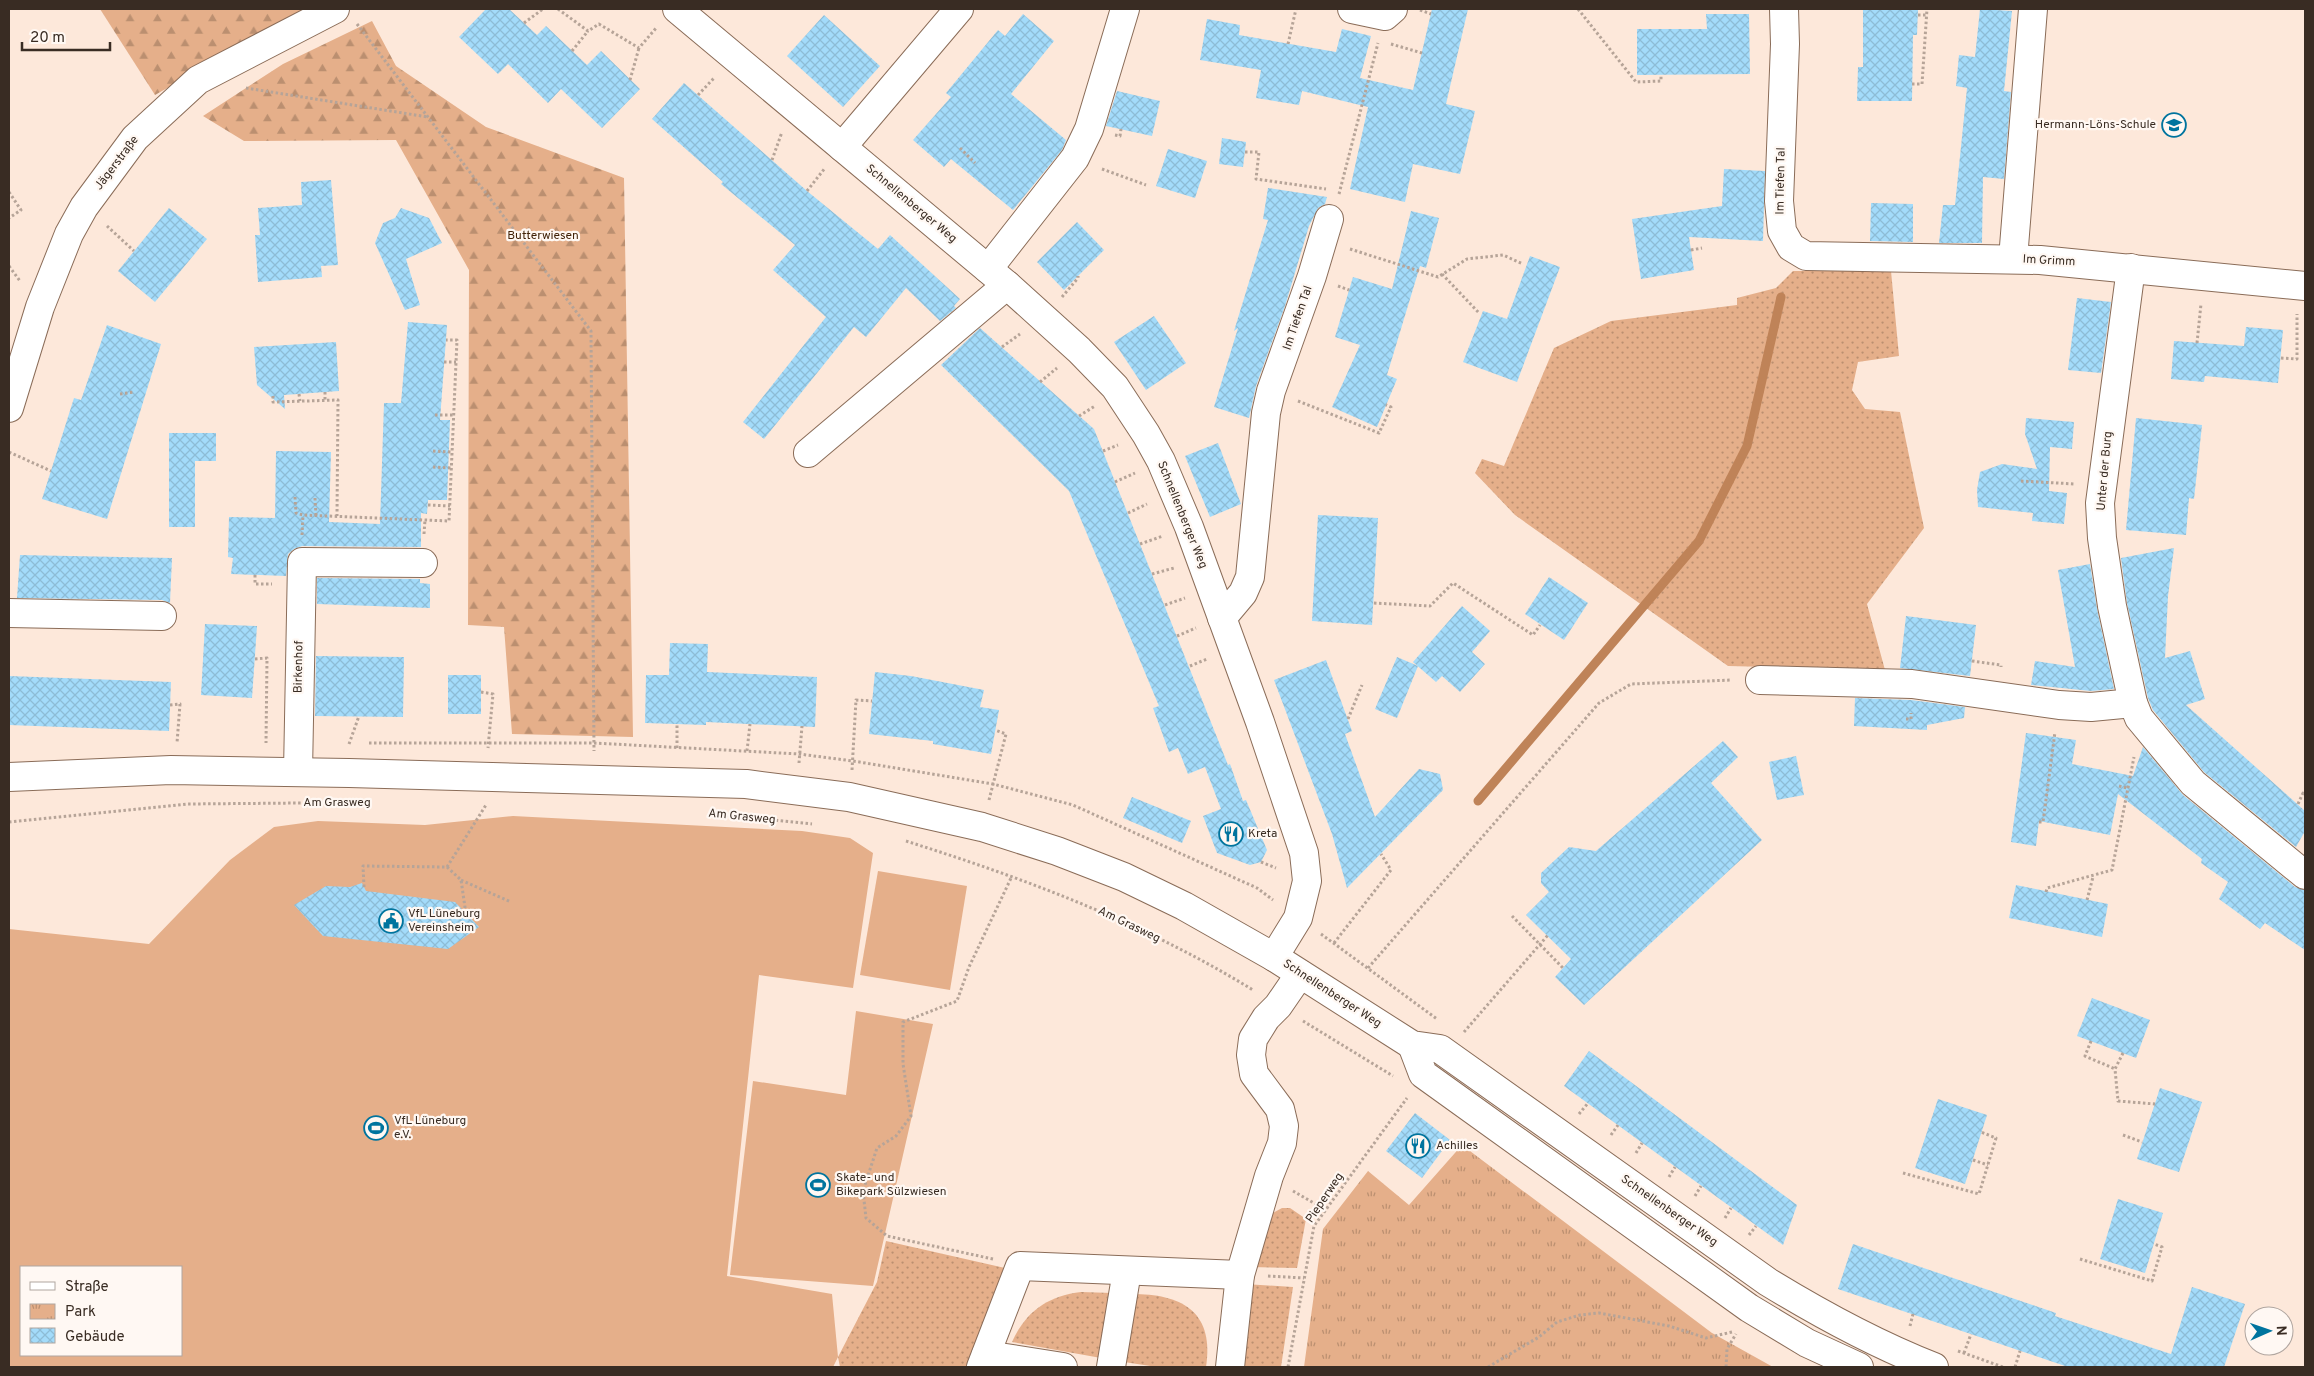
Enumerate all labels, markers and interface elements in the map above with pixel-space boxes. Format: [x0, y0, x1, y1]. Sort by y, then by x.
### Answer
scale bar [22, 20, 110, 52]
text: 20 m [30, 29, 65, 48]
school or university icon: Hermann-Löns-Schule [2161, 112, 2187, 138]
place label: Hermann-Löns-Schule [2035, 117, 2156, 133]
street label: Jägerstraße [91, 133, 143, 193]
street label: Im Tiefen Tal [1772, 147, 1790, 215]
street label: Schnellenberger Weg [862, 161, 960, 247]
park label: Butterwiesen [507, 228, 579, 244]
street label: Im Grimm [2022, 252, 2076, 270]
street label: Im Tiefen Tal [1279, 284, 1317, 352]
street label: Unter der Burg [2094, 430, 2116, 512]
street label: Schnellenberger Weg [1153, 459, 1211, 571]
street label: Birkenhof [291, 641, 307, 693]
street label: Am Grasweg [303, 795, 371, 811]
street label: Am Grasweg [708, 806, 776, 828]
restaurant icon: Kreta [1218, 821, 1244, 847]
place label: Kreta [1248, 826, 1277, 842]
street label: Am Grasweg [1095, 903, 1163, 947]
place label: VfL Lüneburg Vereinsheim [408, 906, 480, 936]
public building icon: VfL Lüneburg Vereinsheim [378, 908, 404, 934]
street label: Schnellenberger Weg [1280, 956, 1384, 1032]
place label: VfL Lüneburg e.V. [394, 1113, 466, 1143]
sports icon: VfL Lüneburg e.V. [363, 1115, 389, 1141]
restaurant icon: Achilles [1405, 1133, 1431, 1159]
place label: Achilles [1436, 1138, 1478, 1154]
place label: Skate- und Bikepark Sülzwiesen [836, 1170, 947, 1200]
street label: Pieperweg [1302, 1170, 1348, 1226]
sports icon: Skate- und Bikepark Sülzwiesen [805, 1172, 831, 1198]
street label: Schnellenberger Weg [1617, 1172, 1721, 1250]
legend [20, 1266, 182, 1356]
text: Straße [65, 1278, 109, 1297]
text: Park [65, 1303, 96, 1322]
north arrow [2244, 1306, 2294, 1356]
text: N [2272, 1325, 2289, 1336]
text: Gebäude [65, 1328, 125, 1347]

